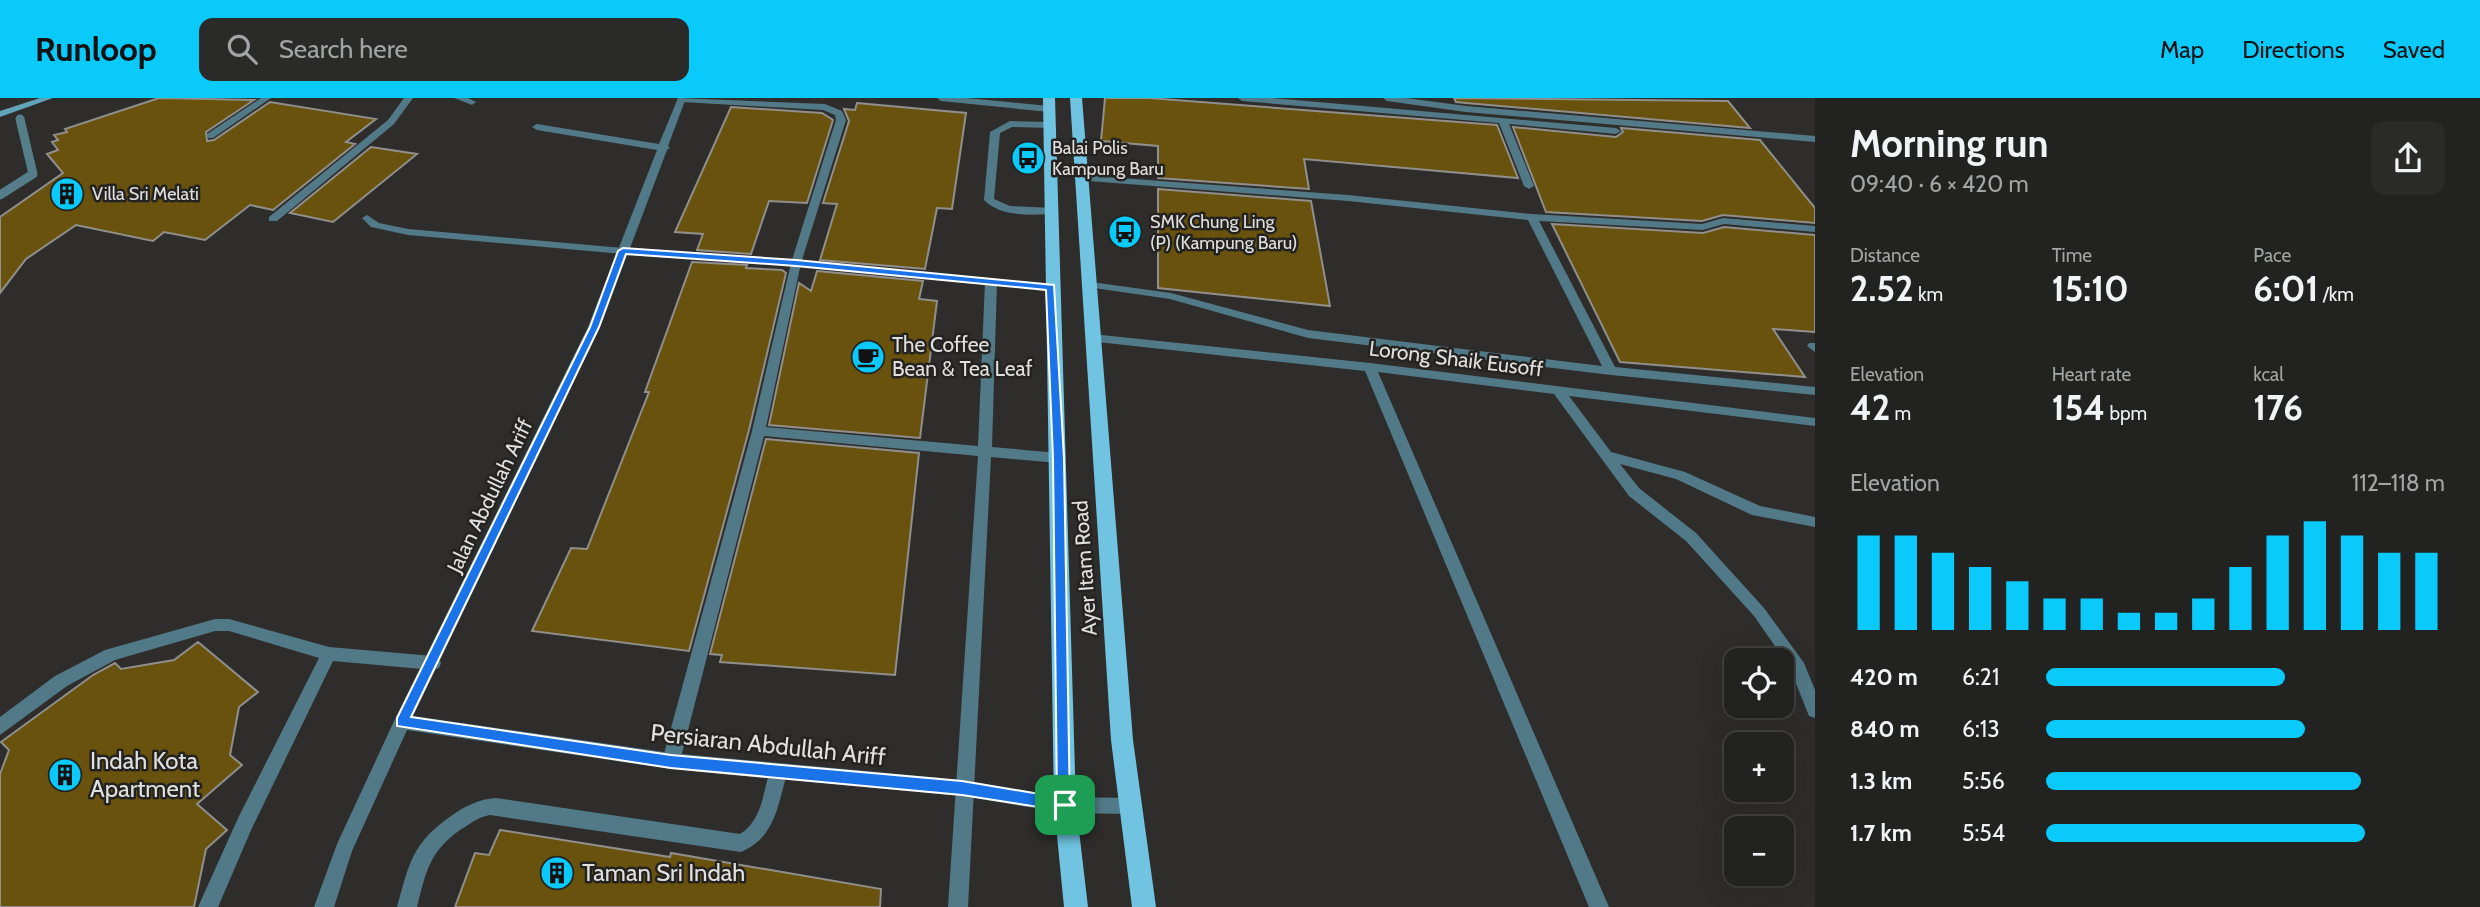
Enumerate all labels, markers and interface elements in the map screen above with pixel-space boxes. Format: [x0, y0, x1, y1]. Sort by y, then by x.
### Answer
search box [199, 18, 689, 81]
text: Runloop [35, 29, 157, 69]
icon: search [223, 30, 261, 68]
text: Search here [279, 33, 408, 65]
text: Map [2160, 35, 2204, 64]
text: Directions [2242, 35, 2345, 64]
text: Saved [2383, 35, 2445, 64]
text: Morning run [1850, 120, 2049, 167]
button: share [2371, 121, 2445, 195]
place label: Balai Polis Kampung Baru [1052, 137, 1164, 180]
bus stop icon: Balai Polis Kampung Baru [1009, 139, 1047, 177]
text: 09:40 · 6 × 420 m [1850, 170, 2029, 198]
building icon: Villa Sri Melati [48, 175, 86, 213]
place label: Villa Sri Melati [92, 183, 199, 205]
place label: SMK Chung Ling (P) (Kampung Baru) [1150, 211, 1297, 254]
bus stop icon: SMK Chung Ling (P) (Kampung Baru) [1106, 213, 1144, 251]
text: Distance [1850, 244, 1920, 267]
text: Time [2052, 244, 2092, 267]
text: Pace [2253, 244, 2291, 267]
text: 2.52 [1850, 267, 1914, 310]
text: 15:10 [2052, 267, 2129, 310]
text: 6:01 [2253, 267, 2318, 310]
text: km [1914, 283, 1943, 306]
text: /km [2318, 283, 2354, 306]
place label: The Coffee Bean & Tea Leaf [892, 332, 1033, 381]
street label: Lorong Shaik Eusoff [1368, 335, 1545, 382]
cafe icon: The Coffee Bean & Tea Leaf [849, 338, 887, 376]
text: Elevation [1850, 363, 1924, 386]
text: Heart rate [2052, 363, 2131, 386]
text: kcal [2253, 363, 2284, 386]
text: 42 [1850, 386, 1890, 429]
text: 154 [2052, 386, 2105, 429]
text: 176 [2253, 386, 2303, 429]
text: m [1890, 402, 1911, 425]
text: bpm [2105, 402, 2147, 425]
street label: Jalan Abdullah Ariff [441, 415, 538, 578]
text: Elevation [1850, 469, 1940, 497]
text: 112–118 m [2352, 469, 2445, 497]
street label: Ayer Itam Road [1067, 500, 1102, 637]
map controls [1724, 648, 1794, 886]
button: locate [1724, 648, 1794, 718]
text: 420 m [1850, 663, 1918, 691]
text: 6:21 [1962, 663, 1999, 691]
text: 840 m [1850, 715, 1920, 743]
text: 6:13 [1962, 715, 2000, 743]
street label: Persiaran Abdullah Ariff [649, 718, 887, 771]
button: + [1724, 732, 1794, 802]
place label: Indah Kota Apartment [90, 746, 200, 803]
building icon: Indah Kota Apartment [46, 756, 84, 794]
text: 1.3 km [1850, 767, 1912, 795]
text: 5:56 [1962, 767, 2005, 795]
pin [1035, 775, 1095, 835]
icon: arrive [1046, 786, 1084, 824]
button: − [1724, 816, 1794, 886]
text: 1.7 km [1850, 819, 1912, 847]
text: 5:54 [1962, 819, 2005, 847]
building icon: Taman Sri Indah [538, 854, 576, 892]
place label: Taman Sri Indah [582, 858, 745, 887]

